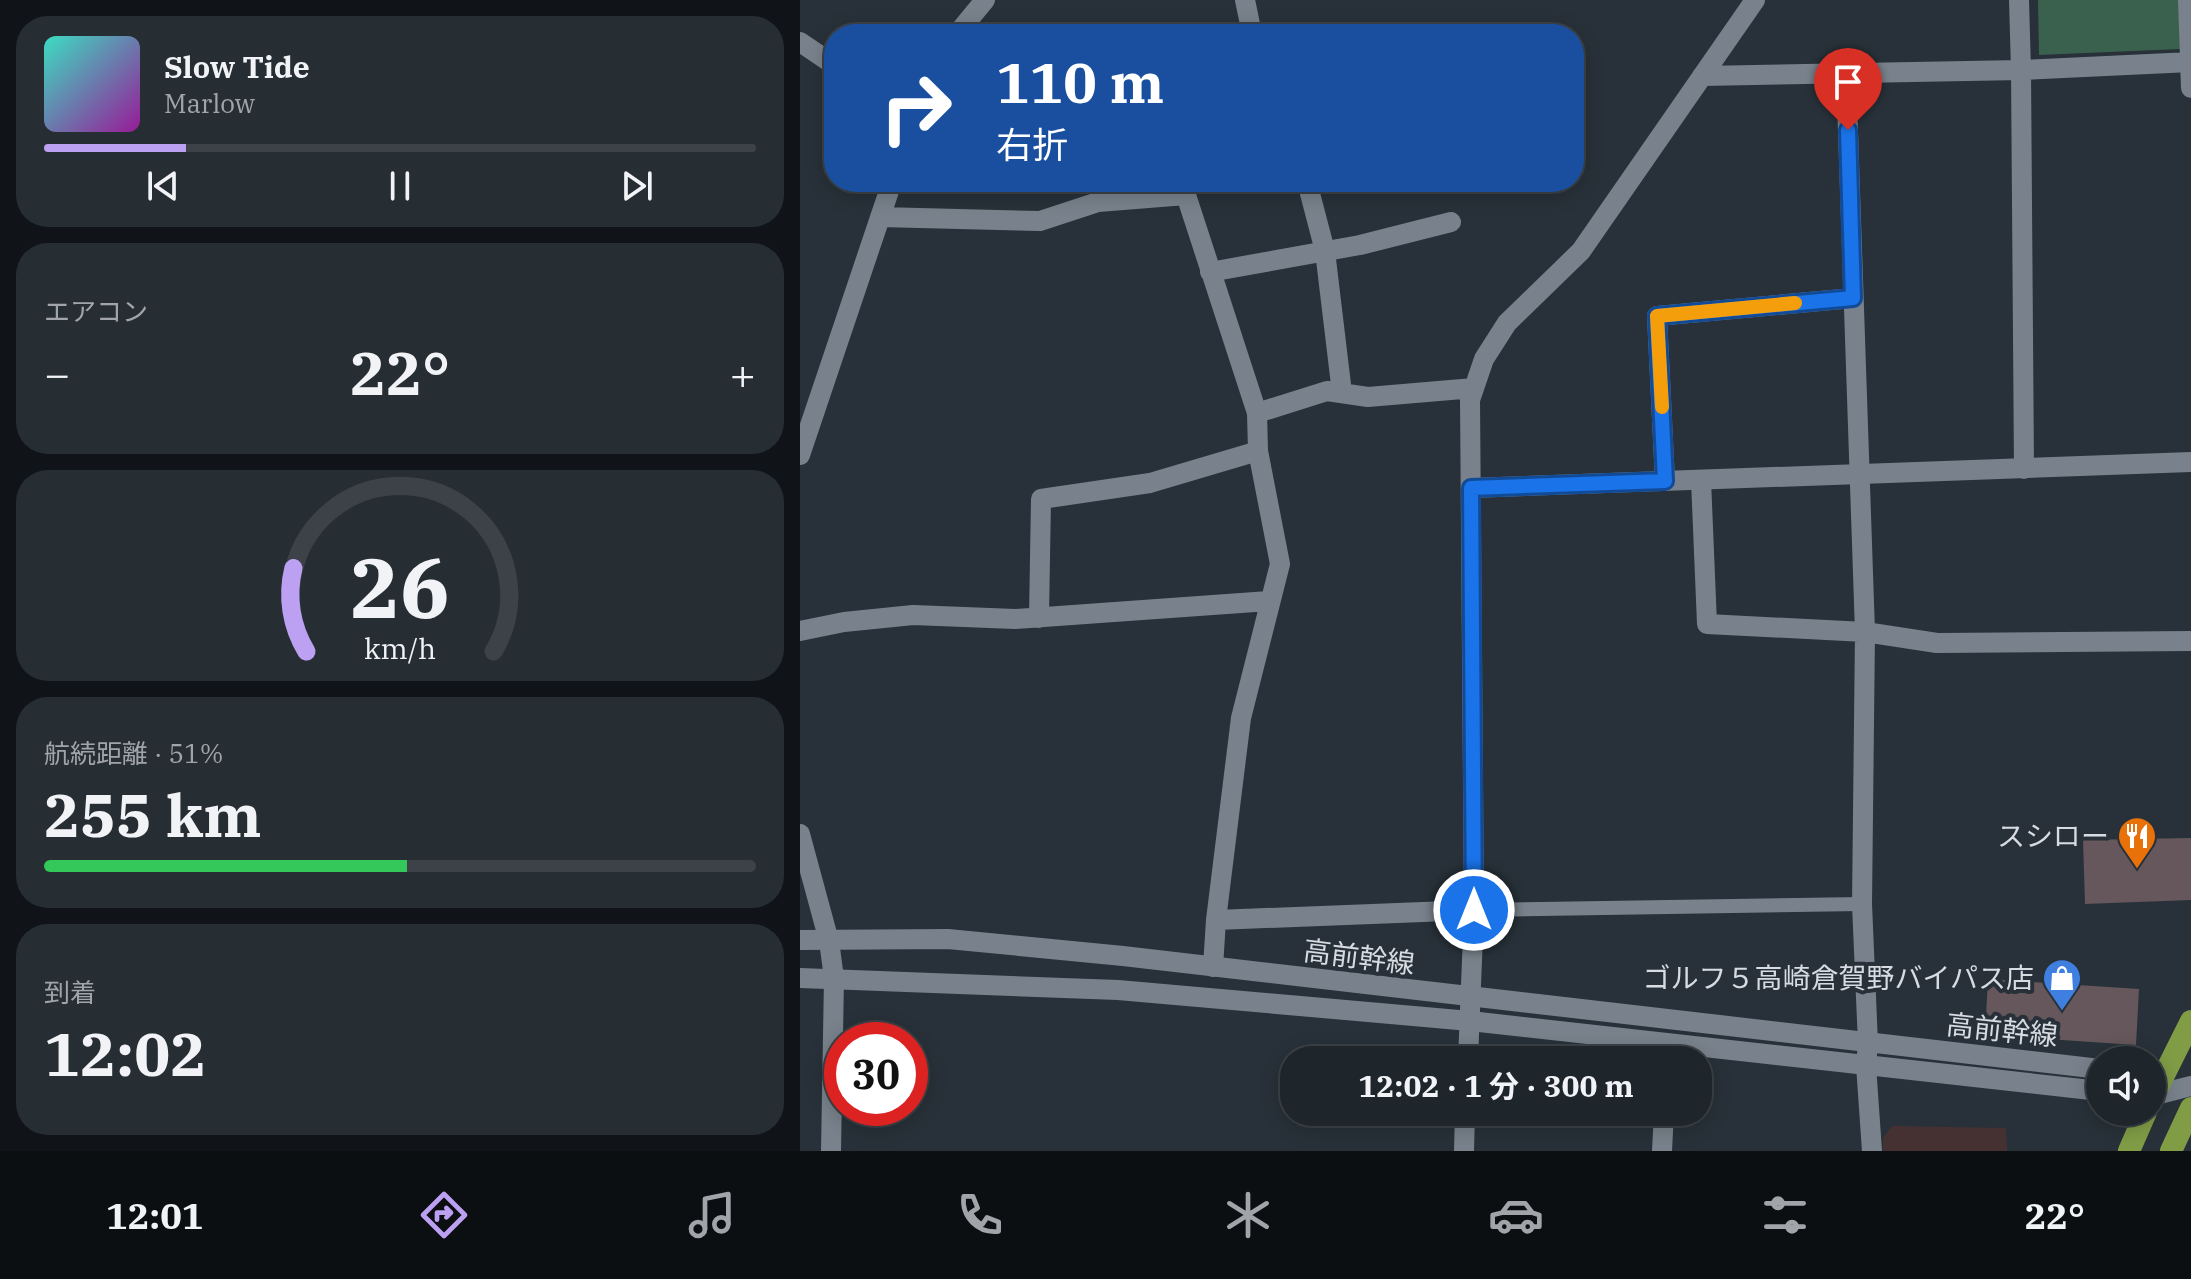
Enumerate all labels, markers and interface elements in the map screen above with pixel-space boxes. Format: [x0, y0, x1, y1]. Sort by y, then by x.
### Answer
text: 110 m [996, 46, 1164, 118]
text: Slow Tide [164, 47, 310, 86]
pin [1814, 48, 1882, 130]
icon: right [864, 56, 968, 160]
icon: arrive [1826, 60, 1870, 104]
text: Marlow [164, 86, 255, 120]
text: 右折 [996, 121, 1068, 168]
icon: previous [141, 164, 185, 208]
icon: pause [378, 164, 422, 208]
icon: next [615, 164, 659, 208]
text: エアコン [44, 294, 148, 328]
text: 22° [350, 333, 450, 412]
text: − [44, 345, 70, 402]
text: + [730, 345, 756, 402]
text: 26 [350, 532, 450, 640]
text: km/h [364, 630, 436, 667]
text: 航続距離 · 51% [44, 736, 223, 770]
text: 255 km [44, 775, 262, 854]
restaurant icon: スシロー [2116, 815, 2158, 870]
place label: スシロー [1997, 817, 2109, 854]
position arrow [1432, 868, 1516, 952]
street label: 高前幹線 [1301, 931, 1417, 982]
shop icon: ゴルフ５高崎倉賀野バイパス店 [2041, 957, 2083, 1012]
place label: ゴルフ５高崎倉賀野バイパス店 [1643, 959, 2034, 996]
text: 到着 [44, 975, 96, 1009]
street label: 高前幹線 [1944, 1005, 2060, 1054]
text: 12:02 [44, 1014, 206, 1093]
speed limit sign: 30 [824, 1022, 928, 1126]
map controls [2086, 1046, 2166, 1126]
button: sound [2086, 1046, 2166, 1126]
text: 12:02 · 1 分 · 300 m [1358, 1066, 1634, 1105]
icon: directions [416, 1187, 472, 1243]
icon: music [684, 1187, 740, 1243]
icon: phone [952, 1187, 1008, 1243]
icon: climate [1220, 1187, 1276, 1243]
icon: car [1488, 1187, 1544, 1243]
icon: filters [1757, 1187, 1813, 1243]
text: 12:01 [106, 1192, 203, 1239]
text: 22° [2025, 1192, 2085, 1239]

